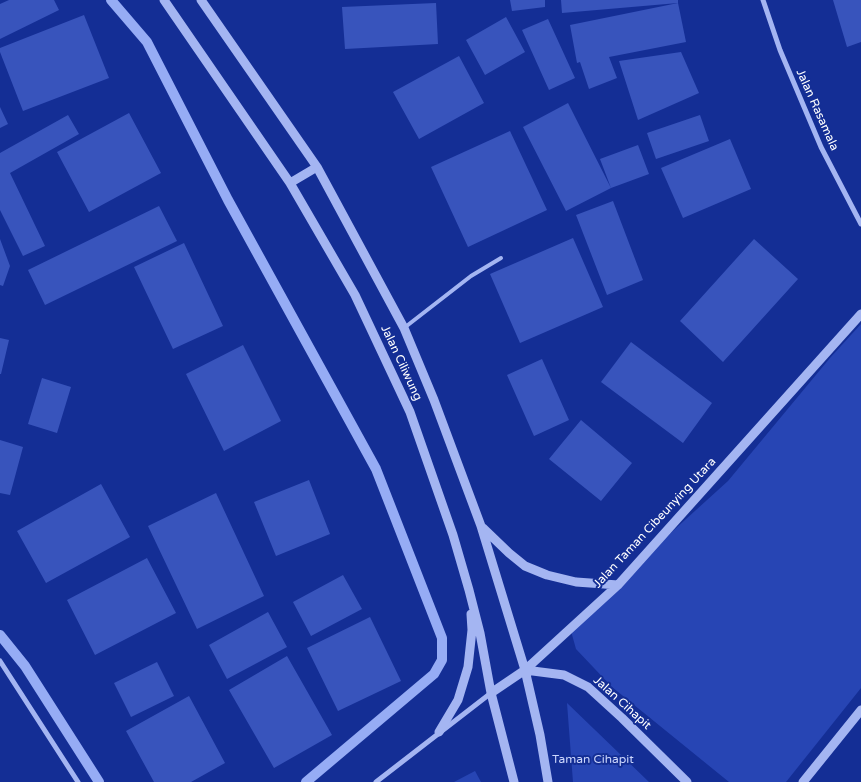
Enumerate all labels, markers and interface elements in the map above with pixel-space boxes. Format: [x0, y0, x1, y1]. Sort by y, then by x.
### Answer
street label: Jalan Rasamala [793, 67, 841, 153]
street label: Jalan Ciliwung [377, 323, 425, 403]
street label: Jalan Taman Cibeunying Utara [591, 455, 719, 591]
street label: Jalan Cihapit [590, 673, 654, 733]
park label: Taman Cihapit [552, 753, 634, 767]

